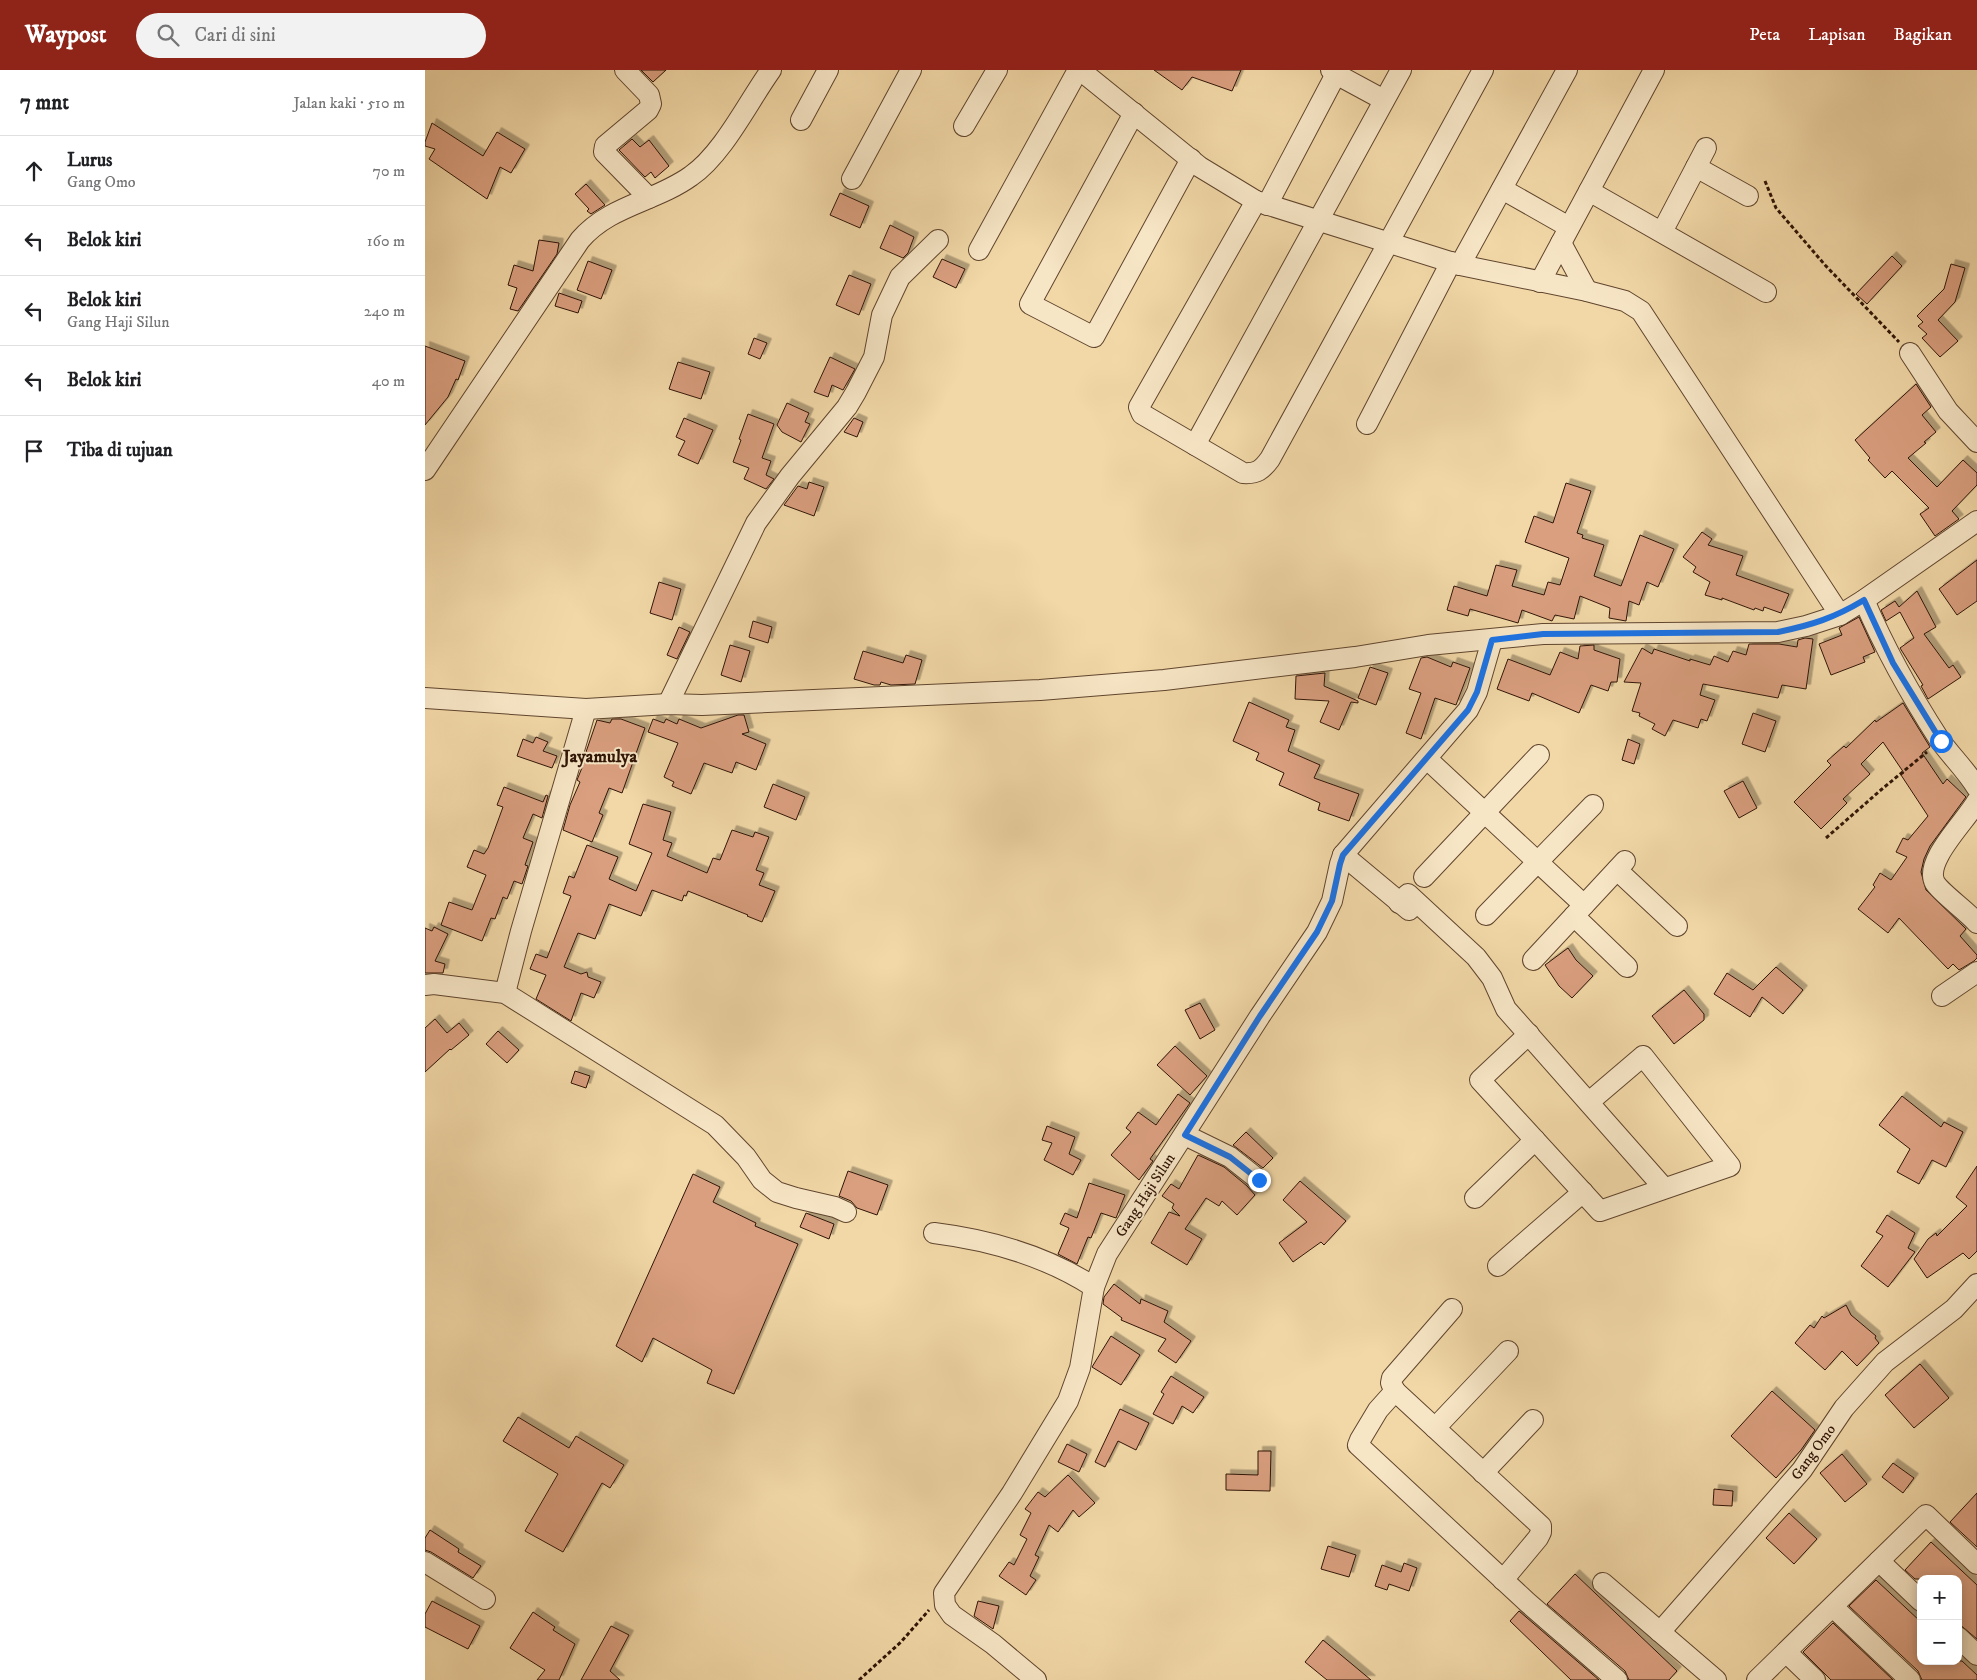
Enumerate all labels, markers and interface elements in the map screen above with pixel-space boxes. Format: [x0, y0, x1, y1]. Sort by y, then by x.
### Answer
search box [136, 13, 486, 58]
text: Waypost [25, 20, 106, 50]
icon: search [154, 21, 182, 49]
text: Cari di sini [194, 24, 276, 47]
text: Peta [1749, 24, 1780, 46]
text: Lapisan [1808, 24, 1866, 46]
text: Bagikan [1894, 24, 1952, 46]
text: 7 mnt [20, 90, 69, 116]
text: Jalan kaki · 510 m [293, 93, 405, 113]
text: Lurus [67, 149, 112, 172]
icon: ahead [20, 157, 48, 185]
text: 70 m [373, 161, 405, 181]
text: Gang Omo [67, 172, 136, 192]
icon: left [20, 227, 48, 255]
text: Belok kiri [67, 229, 141, 252]
text: 160 m [367, 231, 405, 251]
text: Belok kiri [67, 289, 141, 312]
icon: left [20, 297, 48, 325]
text: 240 m [364, 301, 405, 321]
text: Gang Haji Silun [67, 312, 170, 332]
icon: left [20, 367, 48, 395]
text: Belok kiri [67, 369, 141, 392]
text: 40 m [372, 371, 405, 391]
icon: arrive [20, 437, 48, 465]
text: Tiba di tujuan [67, 439, 173, 462]
route start [1930, 730, 1953, 753]
district label: Jayamulya [561, 746, 637, 768]
street label: Gang Haji Silun [1111, 1150, 1180, 1241]
route end [1248, 1169, 1271, 1192]
street label: Gang Omo [1787, 1421, 1840, 1484]
map controls [1917, 1575, 1962, 1665]
button: + [1917, 1575, 1962, 1620]
button: − [1917, 1620, 1962, 1665]

